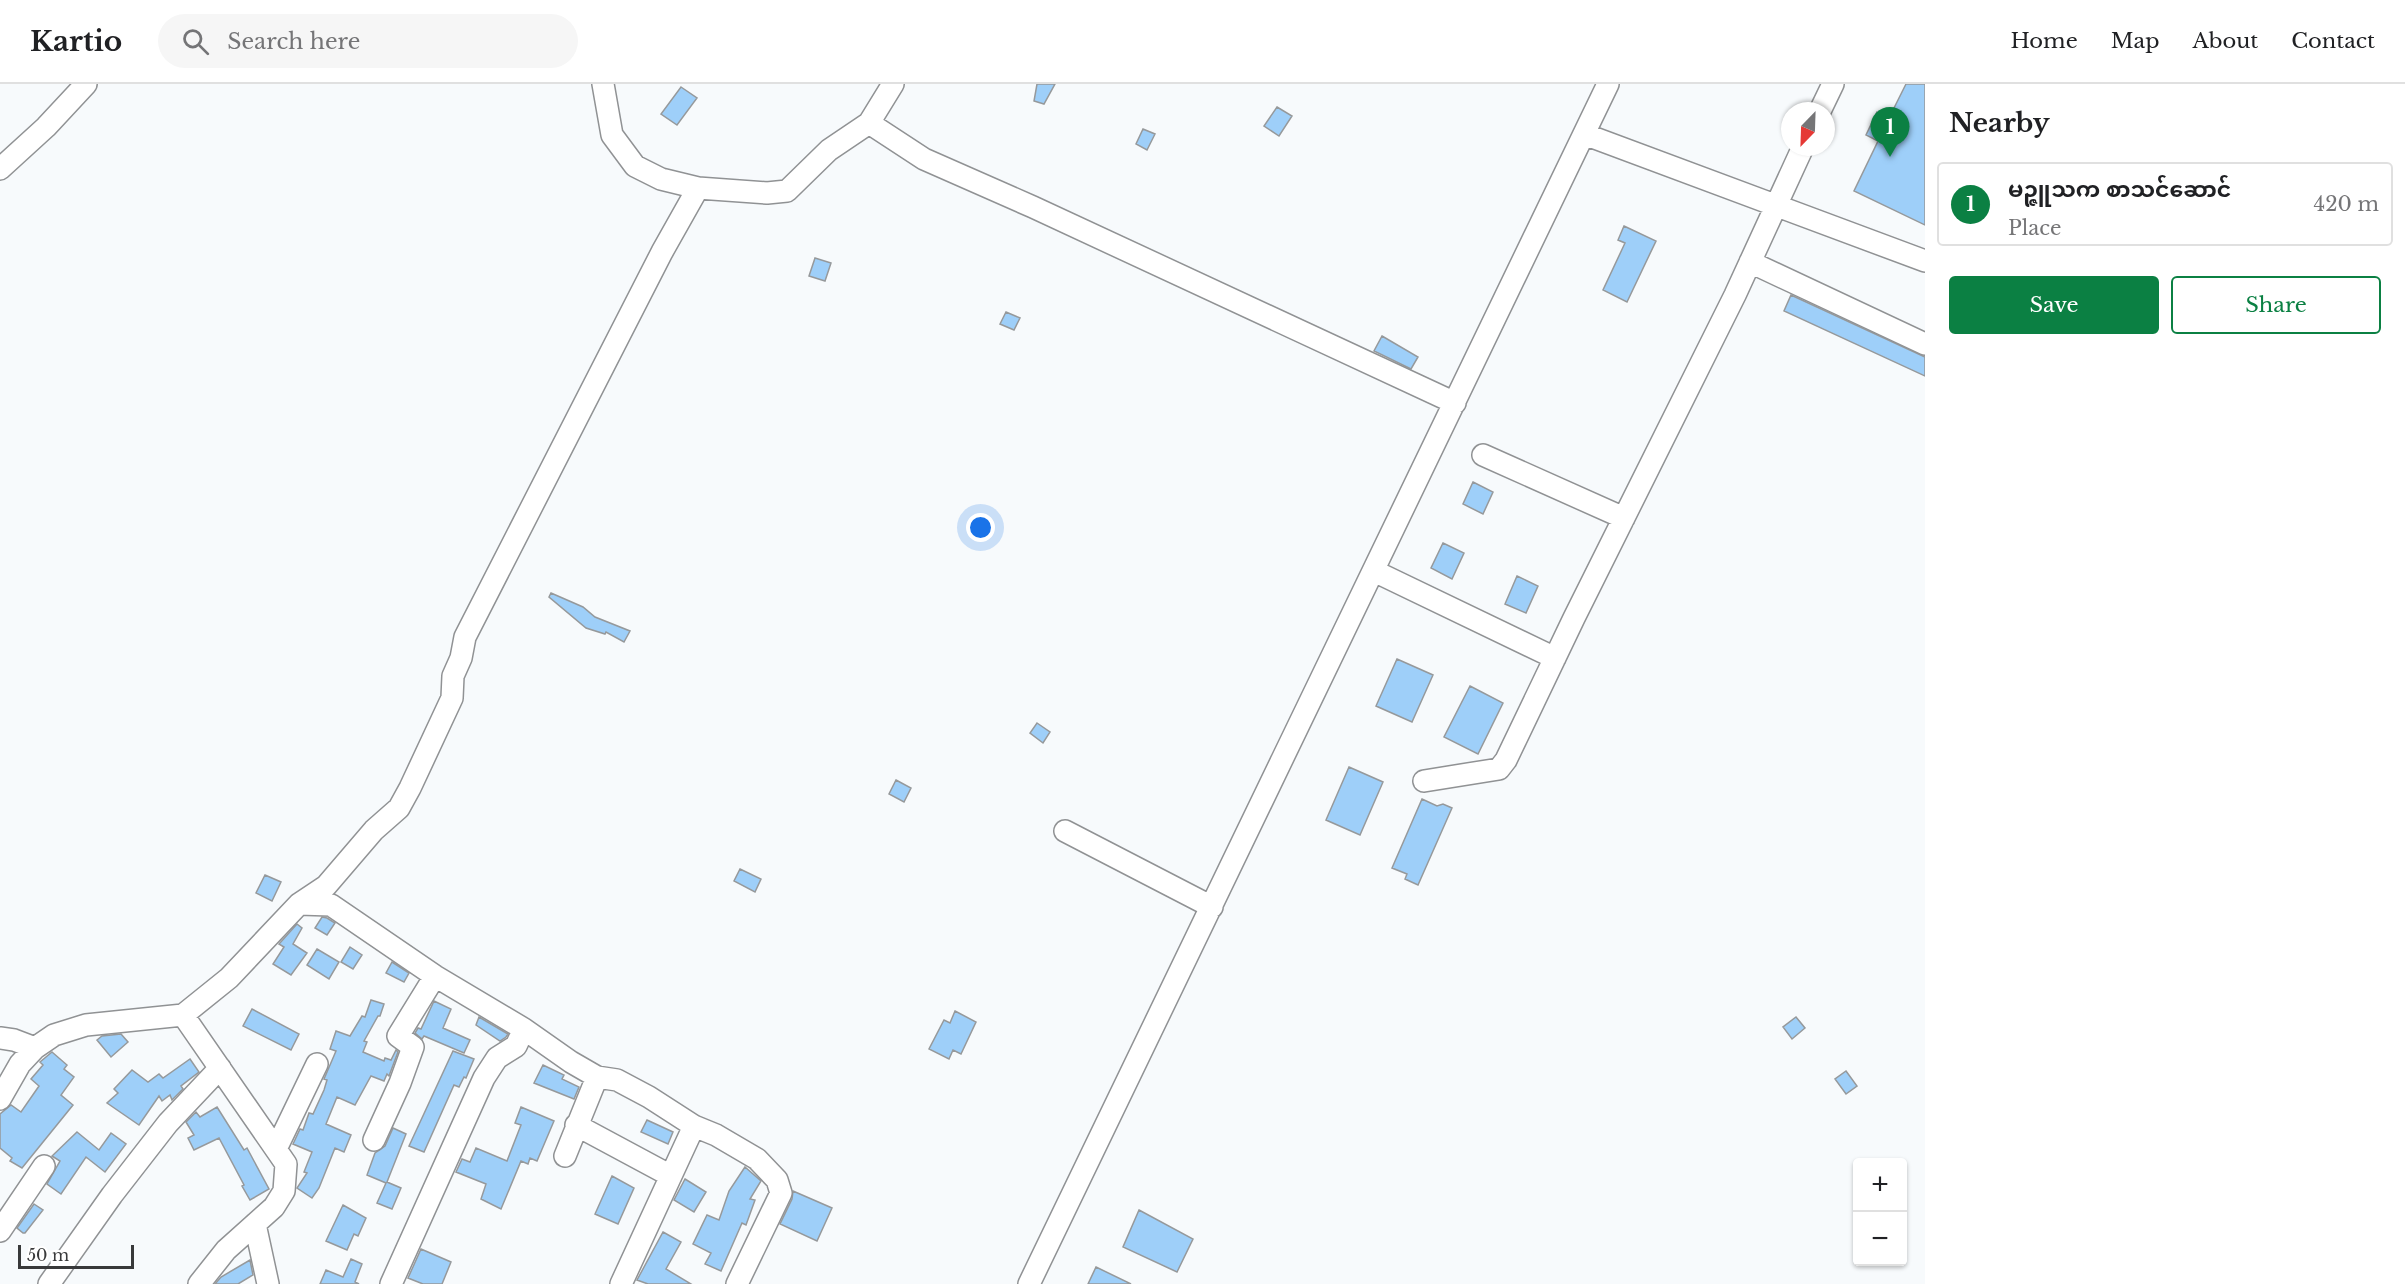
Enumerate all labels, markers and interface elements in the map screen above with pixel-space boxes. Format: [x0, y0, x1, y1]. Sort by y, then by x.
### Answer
search box [158, 14, 578, 68]
text: Kartio [30, 24, 122, 59]
icon: search [179, 25, 212, 58]
text: Search here [227, 28, 360, 55]
text: Home [2011, 28, 2078, 54]
text: Map [2111, 28, 2159, 54]
text: About [2192, 28, 2258, 54]
text: Contact [2291, 28, 2375, 54]
north arrow [1781, 102, 1835, 156]
pin: 1 [1870, 107, 1910, 157]
text: Nearby [1949, 107, 2050, 139]
text: မဉ္ဇူသက စာသင်ဆောင် [2008, 176, 2231, 203]
text: 1 [1966, 192, 1975, 216]
text: 420 m [2314, 192, 2379, 216]
text: Place [2008, 216, 2062, 240]
button: Save [1949, 276, 2159, 334]
button: Share [2171, 276, 2381, 334]
your location [966, 513, 995, 542]
map controls [1853, 1158, 1907, 1266]
button: + [1853, 1158, 1907, 1212]
button: − [1853, 1212, 1907, 1266]
scale bar [18, 1242, 134, 1270]
text: 50 m [27, 1245, 69, 1265]

